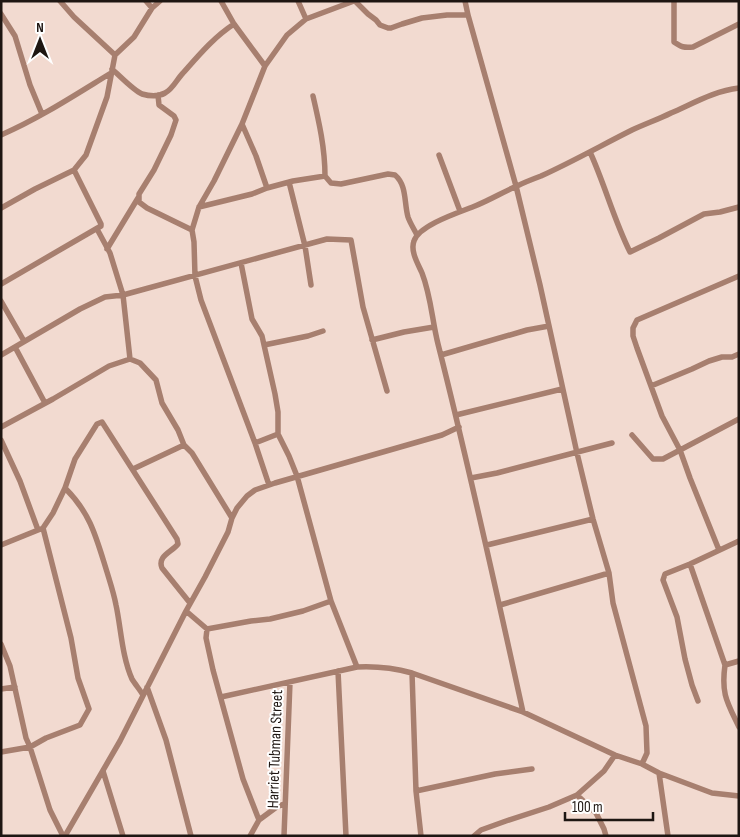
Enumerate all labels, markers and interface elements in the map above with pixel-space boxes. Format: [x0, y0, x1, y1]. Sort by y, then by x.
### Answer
north arrow [15, 15, 65, 65]
text: N [36, 19, 44, 36]
street label: Harriet Tubman Street [264, 689, 287, 809]
scale bar [565, 790, 652, 822]
text: 100 m [572, 798, 603, 817]

